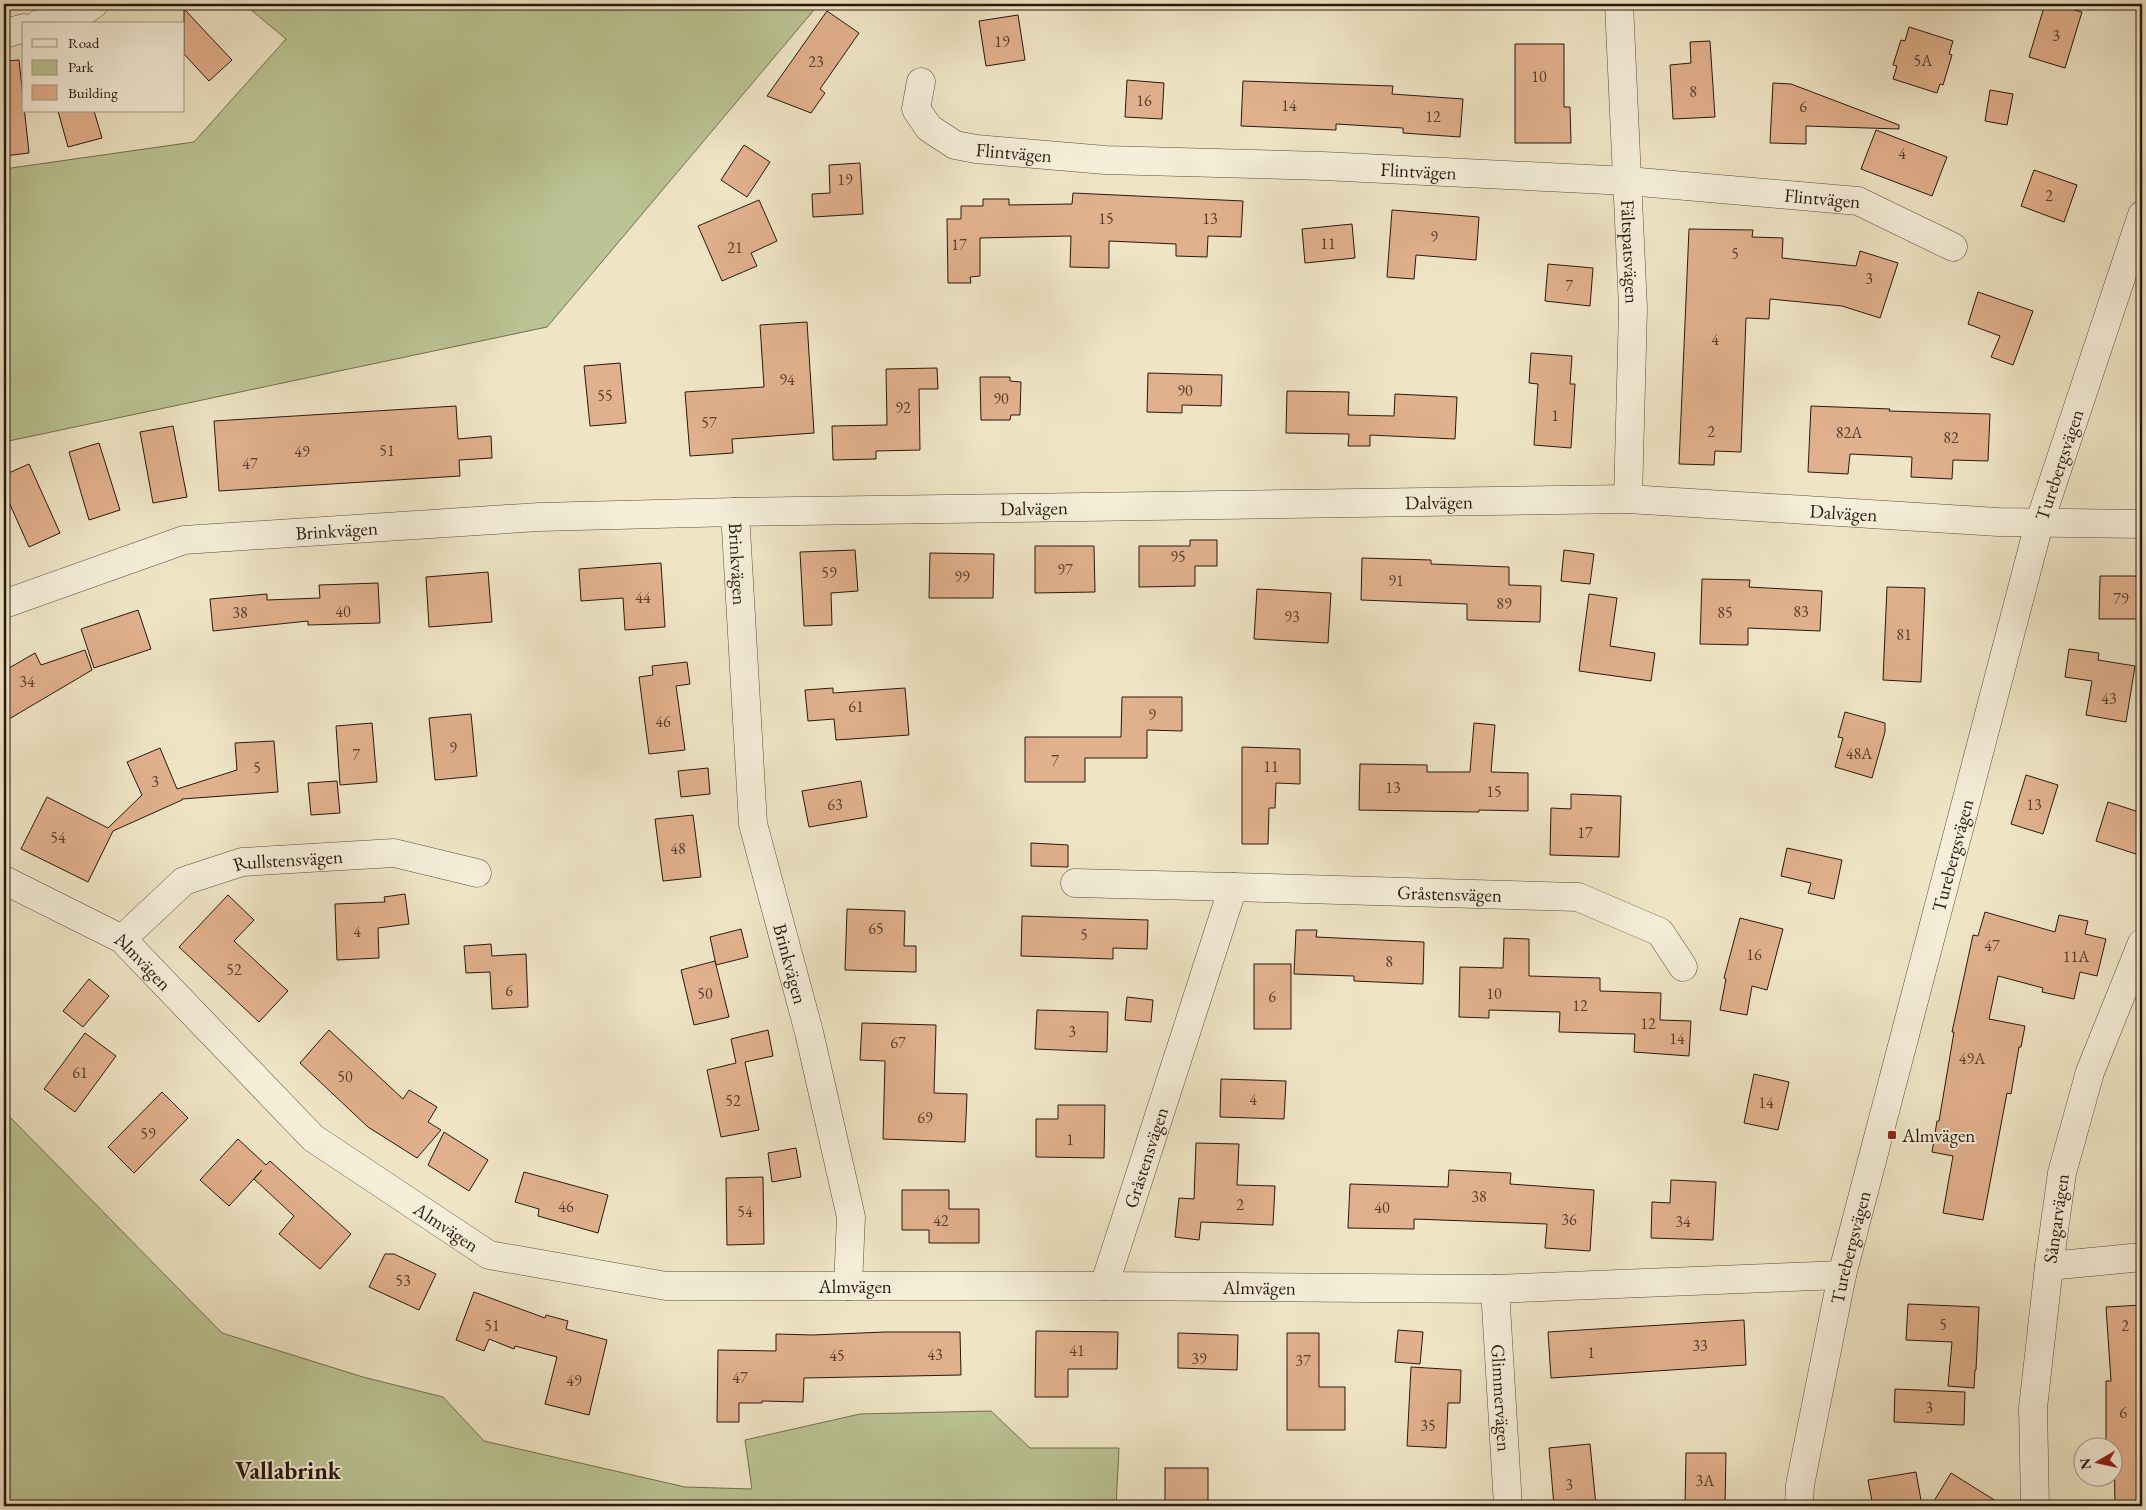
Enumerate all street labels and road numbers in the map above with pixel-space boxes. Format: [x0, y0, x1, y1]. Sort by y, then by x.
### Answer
street label: Flintvägen [975, 137, 1053, 168]
street label: Flintvägen [1380, 156, 1457, 185]
street label: Flintvägen [1783, 182, 1862, 214]
street label: Fältspatsvägen [1616, 199, 1645, 304]
street label: Turebergsvägen [2029, 406, 2089, 524]
street label: Dalvägen [1405, 489, 1473, 515]
street label: Dalvägen [1000, 495, 1068, 521]
street label: Dalvägen [1809, 498, 1878, 527]
street label: Brinkvägen [295, 515, 379, 545]
street label: Brinkvägen [723, 522, 753, 606]
street label: Turebergsvägen [1925, 796, 1979, 915]
street label: Rullstensvägen [230, 844, 344, 877]
street label: Gråstensvägen [1397, 879, 1502, 907]
street label: Brinkvägen [768, 921, 813, 1007]
street label: Almvägen [110, 924, 177, 996]
street label: Gråstensvägen [1118, 1104, 1174, 1211]
street label: Sångarvägen [2037, 1172, 2074, 1265]
street label: Turebergsvägen [1824, 1188, 1876, 1306]
street label: Almvägen [408, 1195, 484, 1257]
street label: Almvägen [818, 1274, 892, 1299]
street label: Almvägen [1221, 1274, 1296, 1300]
street label: Glimmervägen [1486, 1343, 1517, 1452]

